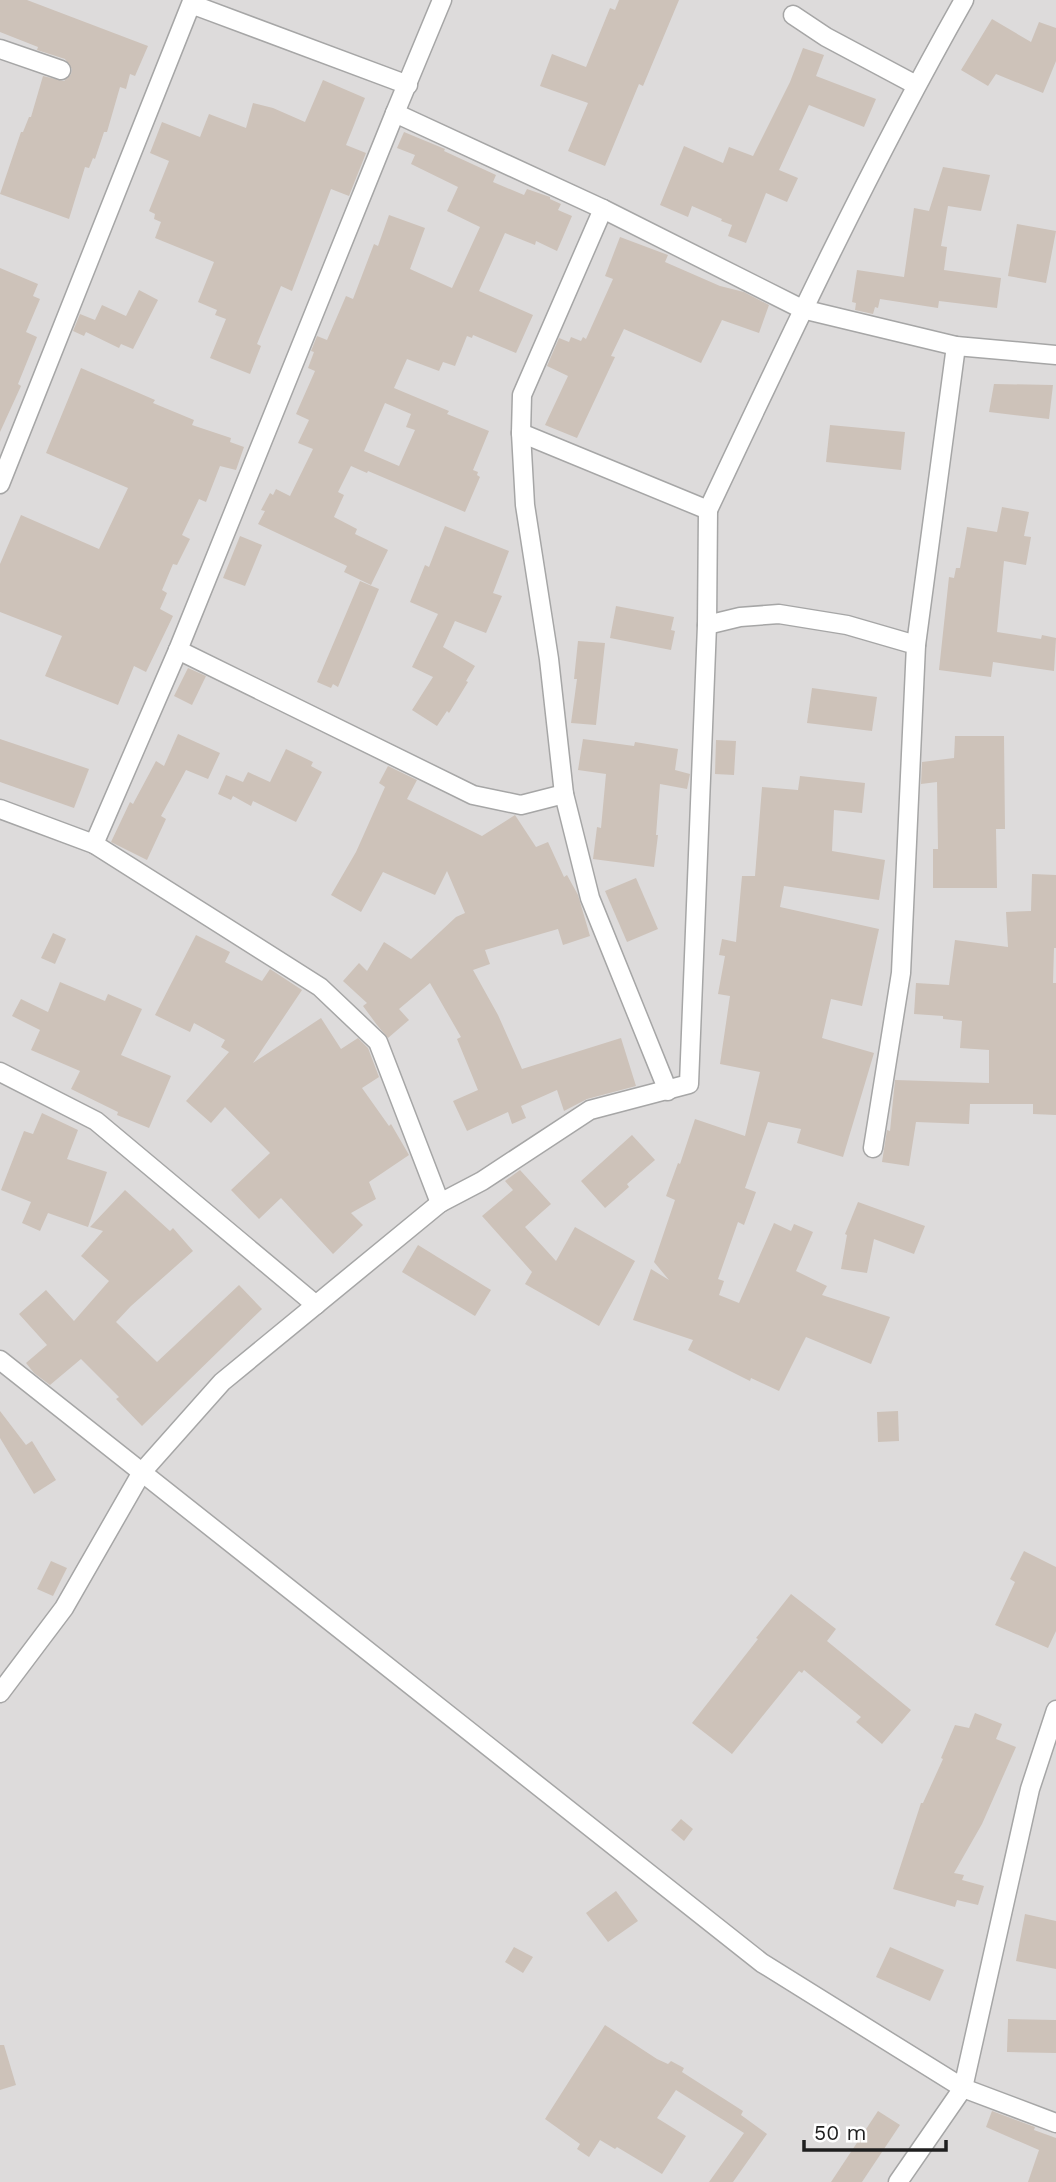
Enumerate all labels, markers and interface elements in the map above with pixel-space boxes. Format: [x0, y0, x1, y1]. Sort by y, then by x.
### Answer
scale bar [804, 2108, 946, 2152]
text: 50 m [814, 2120, 866, 2145]

